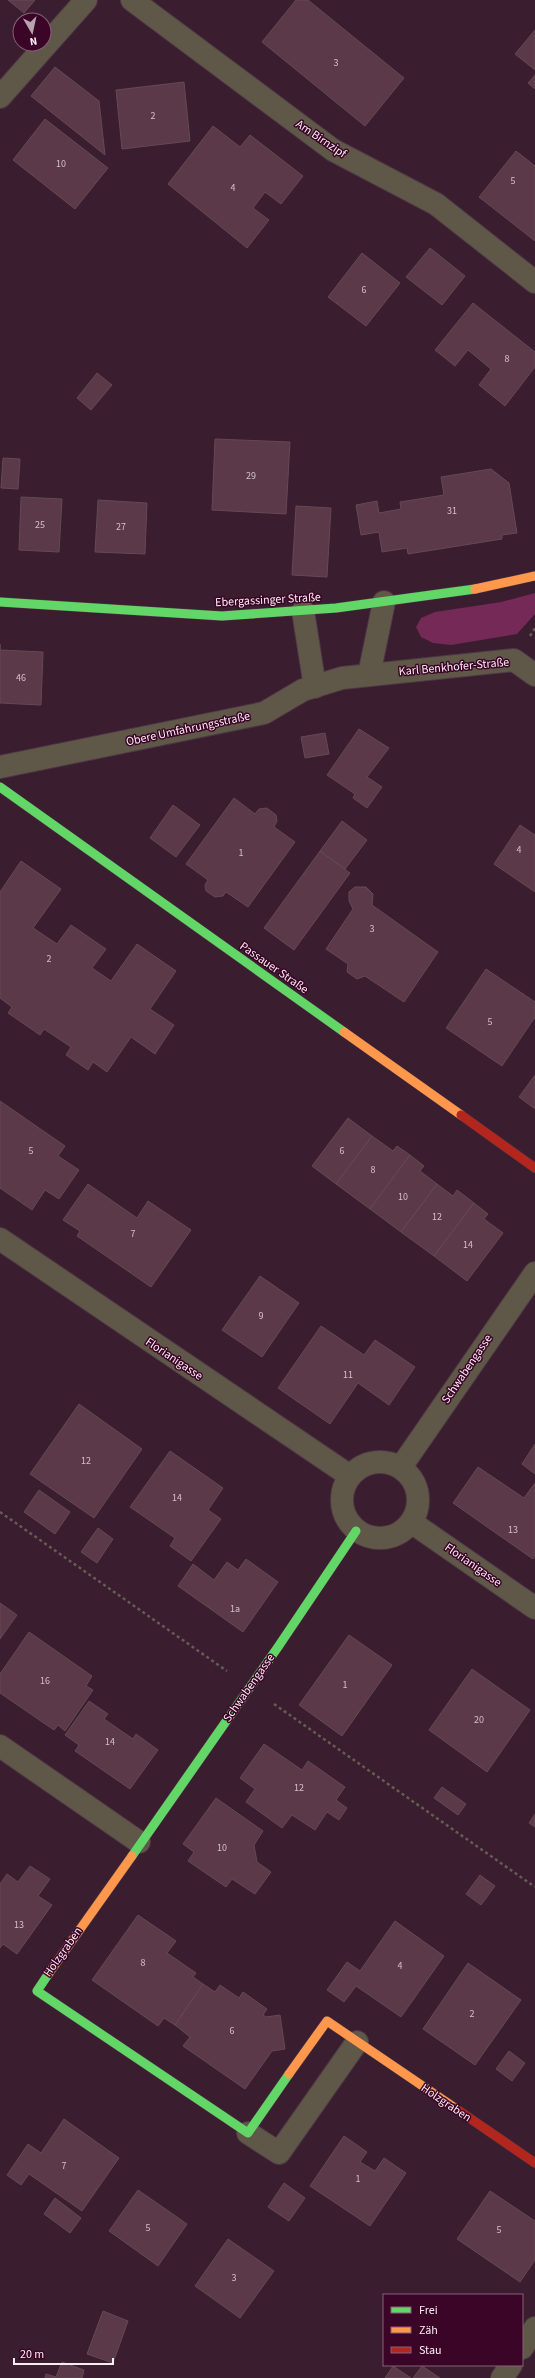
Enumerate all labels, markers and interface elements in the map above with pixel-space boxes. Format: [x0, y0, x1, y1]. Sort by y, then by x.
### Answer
north arrow [12, 12, 52, 52]
text: N [29, 33, 38, 49]
house number: 3 [334, 56, 339, 70]
house number: 2 [151, 109, 156, 123]
street label: Am Birnzipf [292, 116, 350, 162]
house number: 10 [56, 157, 66, 171]
house number: 5 [511, 174, 516, 188]
house number: 4 [231, 181, 236, 195]
house number: 6 [362, 283, 367, 297]
house number: 8 [505, 352, 510, 366]
house number: 29 [246, 469, 256, 483]
house number: 31 [447, 504, 457, 518]
house number: 25 [35, 518, 45, 532]
house number: 27 [116, 520, 126, 534]
street label: Ebergassinger Straße [215, 589, 321, 611]
street label: Karl Benkhofer-Straße [398, 654, 510, 680]
house number: 46 [16, 671, 26, 685]
street label: Obere Umfahrungsstraße [124, 708, 252, 750]
house number: 4 [517, 843, 522, 857]
house number: 1 [239, 846, 244, 860]
house number: 3 [370, 922, 375, 936]
street label: Passauer Straße [236, 938, 312, 998]
house number: 2 [47, 952, 52, 966]
house number: 5 [488, 1015, 493, 1029]
house number: 5 [29, 1144, 34, 1158]
house number: 6 [340, 1144, 345, 1158]
house number: 8 [371, 1163, 376, 1177]
house number: 10 [398, 1190, 408, 1204]
house number: 12 [432, 1210, 442, 1224]
house number: 7 [131, 1227, 136, 1241]
house number: 14 [463, 1238, 473, 1252]
house number: 9 [259, 1309, 264, 1323]
street label: Schwabengasse [438, 1331, 496, 1407]
street label: Florianigasse [142, 1333, 206, 1385]
house number: 11 [343, 1368, 353, 1382]
house number: 12 [81, 1454, 91, 1468]
house number: 14 [172, 1491, 182, 1505]
house number: 13 [508, 1523, 518, 1537]
street label: Florianigasse [441, 1539, 505, 1591]
house number: 1a [230, 1602, 240, 1616]
street label: Schwabengasse [219, 1650, 279, 1726]
house number: 16 [40, 1674, 50, 1688]
house number: 1 [343, 1678, 348, 1692]
house number: 20 [474, 1713, 484, 1727]
house number: 14 [105, 1735, 115, 1749]
house number: 12 [294, 1781, 304, 1795]
house number: 10 [217, 1841, 227, 1855]
house number: 13 [14, 1918, 24, 1932]
street label: Holzgraben [40, 1924, 86, 1980]
house number: 8 [141, 1956, 146, 1970]
house number: 4 [398, 1959, 403, 1973]
house number: 2 [470, 2007, 475, 2021]
house number: 6 [230, 2024, 235, 2038]
street label: Holzgraben [417, 2080, 475, 2126]
house number: 7 [62, 2159, 67, 2173]
house number: 1 [356, 2172, 361, 2186]
house number: 5 [146, 2221, 151, 2235]
house number: 5 [497, 2223, 502, 2237]
house number: 3 [232, 2271, 237, 2285]
legend [383, 2294, 523, 2366]
text: Frei [419, 2302, 438, 2319]
text: Zäh [419, 2322, 438, 2339]
scale bar [14, 2340, 113, 2366]
text: Stau [419, 2342, 442, 2359]
text: 20 m [20, 2346, 44, 2363]

